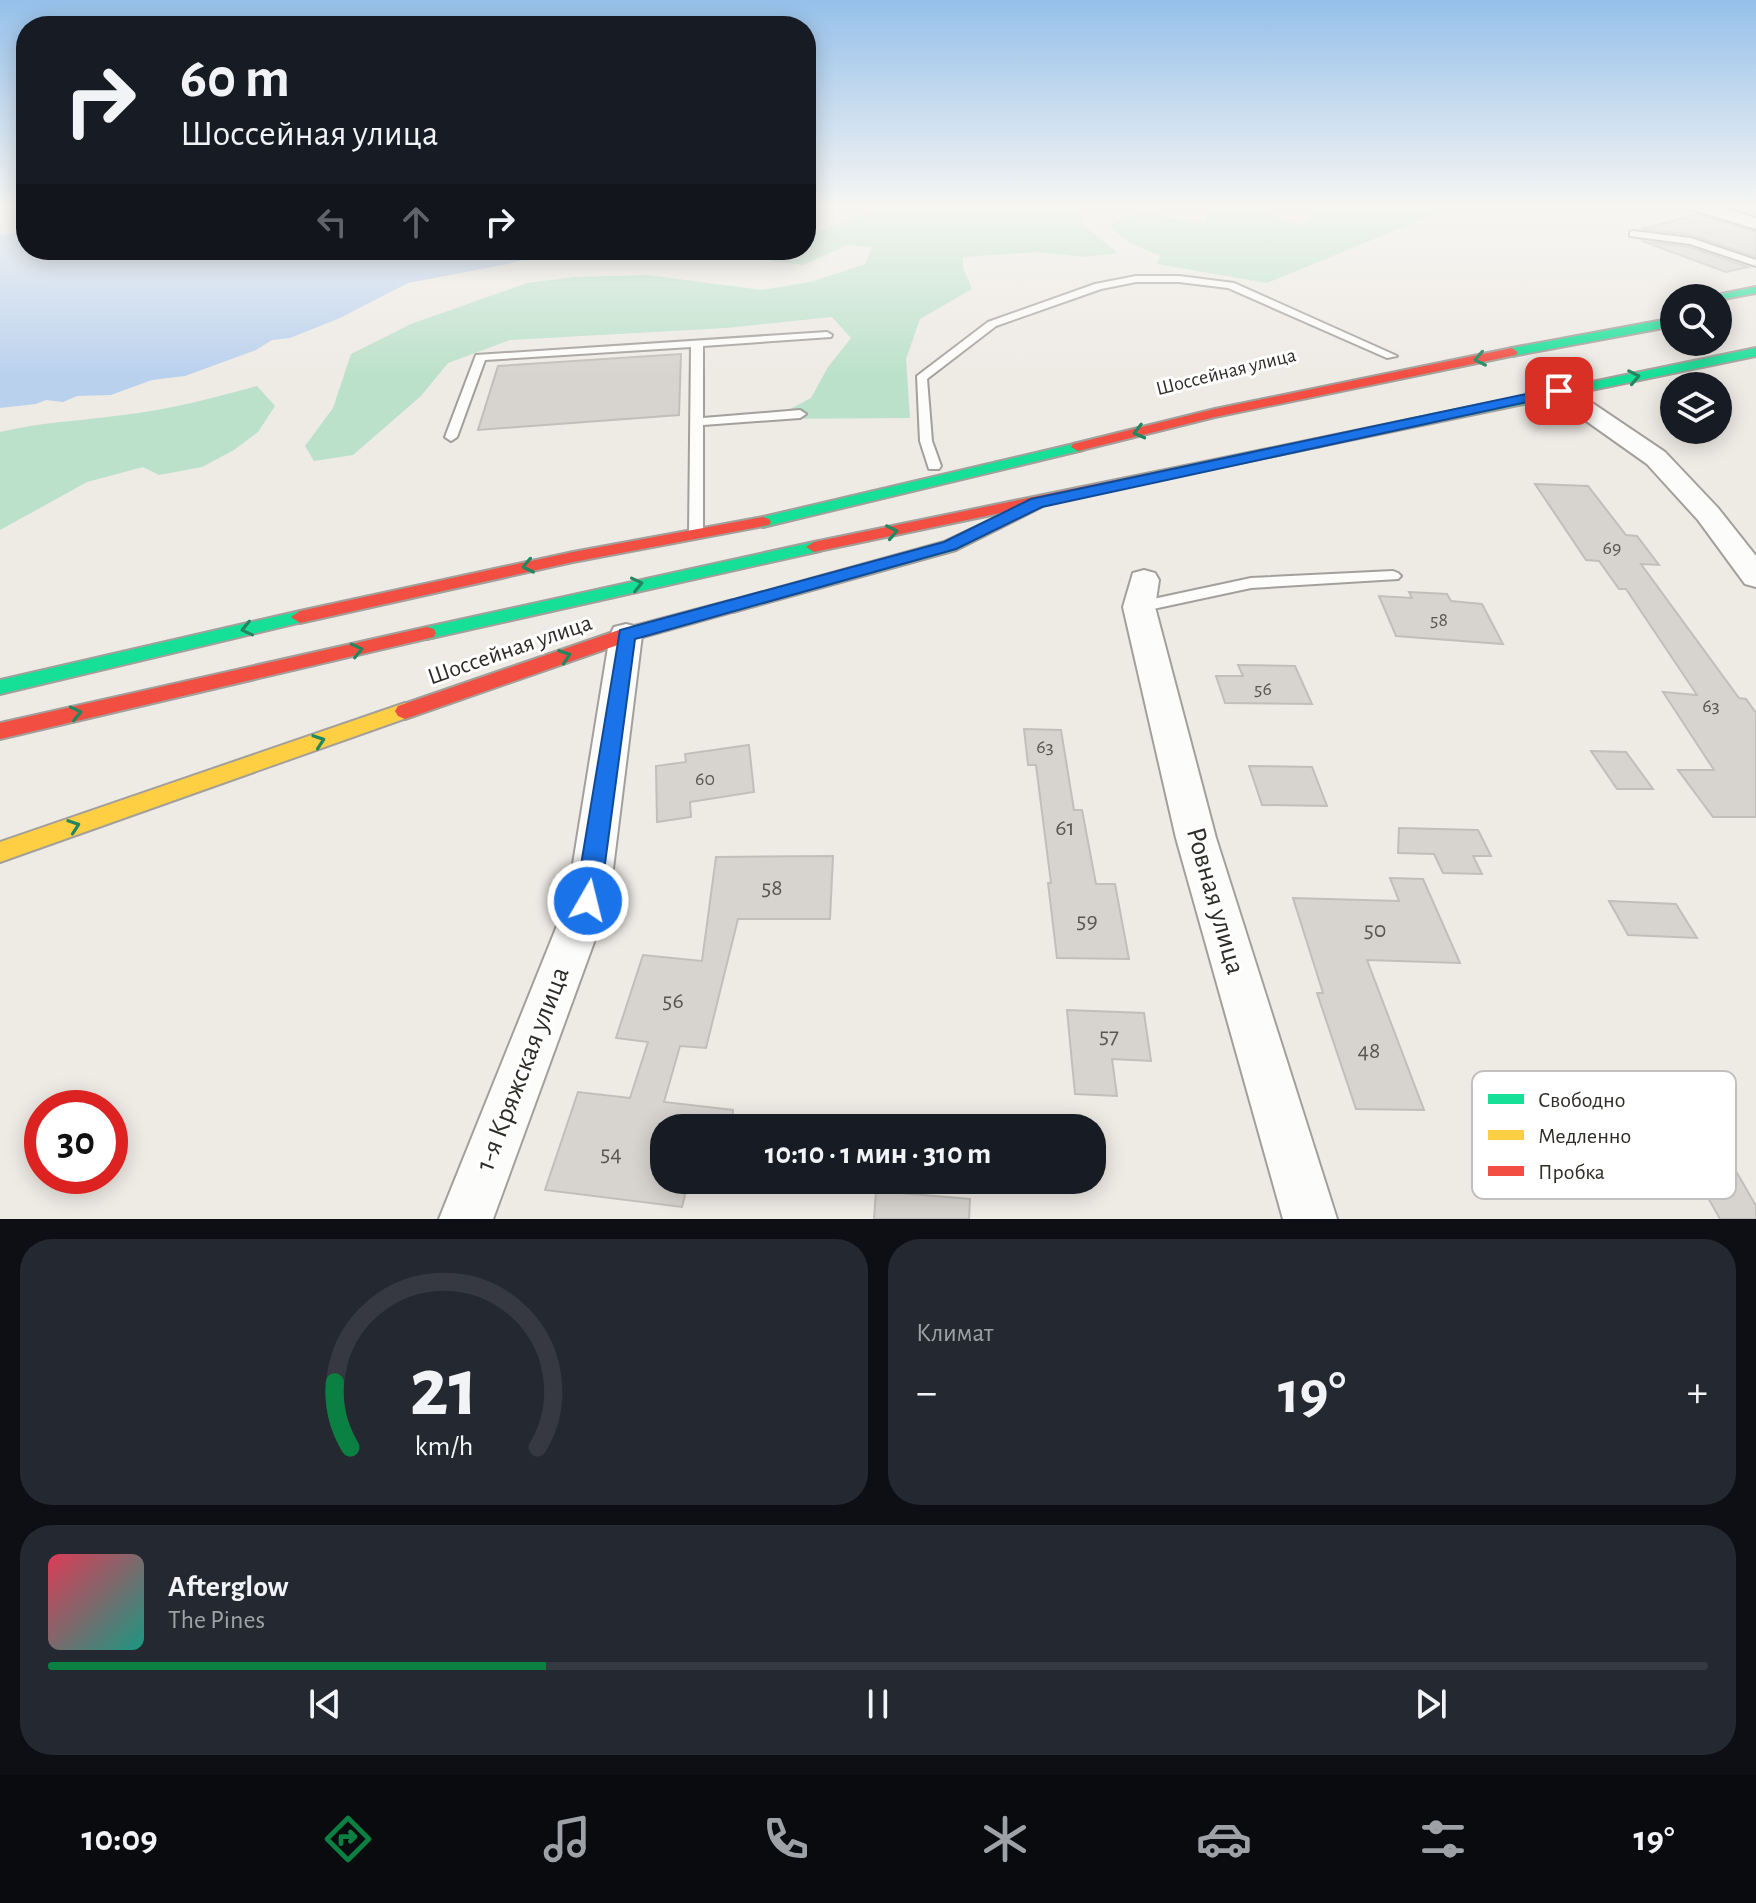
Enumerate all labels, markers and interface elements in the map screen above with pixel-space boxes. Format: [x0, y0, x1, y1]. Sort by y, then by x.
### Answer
icon: right [48, 48, 152, 152]
text: 60 m [180, 51, 290, 107]
text: Шоссейная улица [180, 116, 438, 152]
icon: left [310, 200, 354, 244]
icon: ahead [394, 200, 438, 244]
icon: right [478, 200, 522, 244]
map controls [1660, 284, 1732, 444]
button: search [1660, 284, 1732, 356]
street label: Шоссейная улица [1154, 345, 1298, 399]
one-way arrow [1474, 350, 1487, 367]
pin [1525, 357, 1593, 425]
icon: arrive [1537, 369, 1581, 413]
one-way arrow [1627, 370, 1640, 387]
button: layers [1660, 372, 1732, 444]
one-way arrow [1133, 423, 1147, 440]
one-way arrow [885, 524, 898, 541]
house number: 69 [1603, 538, 1621, 558]
one-way arrow [522, 557, 535, 574]
one-way arrow [630, 576, 644, 593]
house number: 58 [1430, 610, 1448, 630]
street label: Шоссейная улица [425, 611, 595, 689]
one-way arrow [241, 620, 254, 637]
one-way arrow [350, 642, 363, 659]
one-way arrow [557, 649, 571, 665]
house number: 56 [1254, 679, 1272, 699]
house number: 63 [1702, 696, 1720, 716]
one-way arrow [69, 705, 82, 722]
one-way arrow [312, 734, 326, 751]
house number: 63 [1036, 737, 1054, 757]
house number: 60 [695, 769, 715, 789]
house number: 61 [1055, 816, 1075, 840]
one-way arrow [66, 820, 80, 836]
street label: Ровная улица [1181, 824, 1249, 978]
position arrow [546, 859, 630, 943]
house number: 58 [761, 876, 783, 900]
house number: 59 [1076, 909, 1098, 933]
house number: 50 [1364, 918, 1386, 942]
street label: 1-я Кряжская улица [471, 963, 575, 1175]
house number: 56 [662, 989, 684, 1013]
house number: 57 [1099, 1024, 1119, 1048]
house number: 48 [1358, 1039, 1380, 1063]
legend [1472, 1071, 1736, 1199]
text: Свободно [1538, 1089, 1626, 1111]
speed limit sign: 30 [24, 1090, 128, 1194]
text: Медленно [1538, 1125, 1631, 1147]
text: 10:10 · 1 мин · 310 m [765, 1139, 991, 1169]
house number: 54 [600, 1142, 622, 1166]
text: Пробка [1538, 1161, 1605, 1183]
text: Климат [916, 1320, 993, 1346]
text: 21 [409, 1347, 479, 1431]
text: 19° [1278, 1364, 1346, 1424]
text: − [916, 1371, 937, 1415]
text: + [1687, 1371, 1708, 1415]
text: km/h [415, 1432, 473, 1461]
text: Afterglow [168, 1572, 289, 1602]
text: The Pines [168, 1607, 265, 1633]
icon: previous [303, 1682, 347, 1726]
icon: pause [856, 1682, 900, 1726]
icon: next [1409, 1682, 1453, 1726]
icon: directions [320, 1811, 376, 1867]
icon: music [539, 1811, 595, 1867]
icon: phone [758, 1811, 814, 1867]
icon: climate [977, 1811, 1033, 1867]
icon: car [1196, 1811, 1252, 1867]
icon: filters [1415, 1811, 1471, 1867]
text: 10:09 [81, 1821, 158, 1857]
text: 19° [1634, 1821, 1674, 1857]

